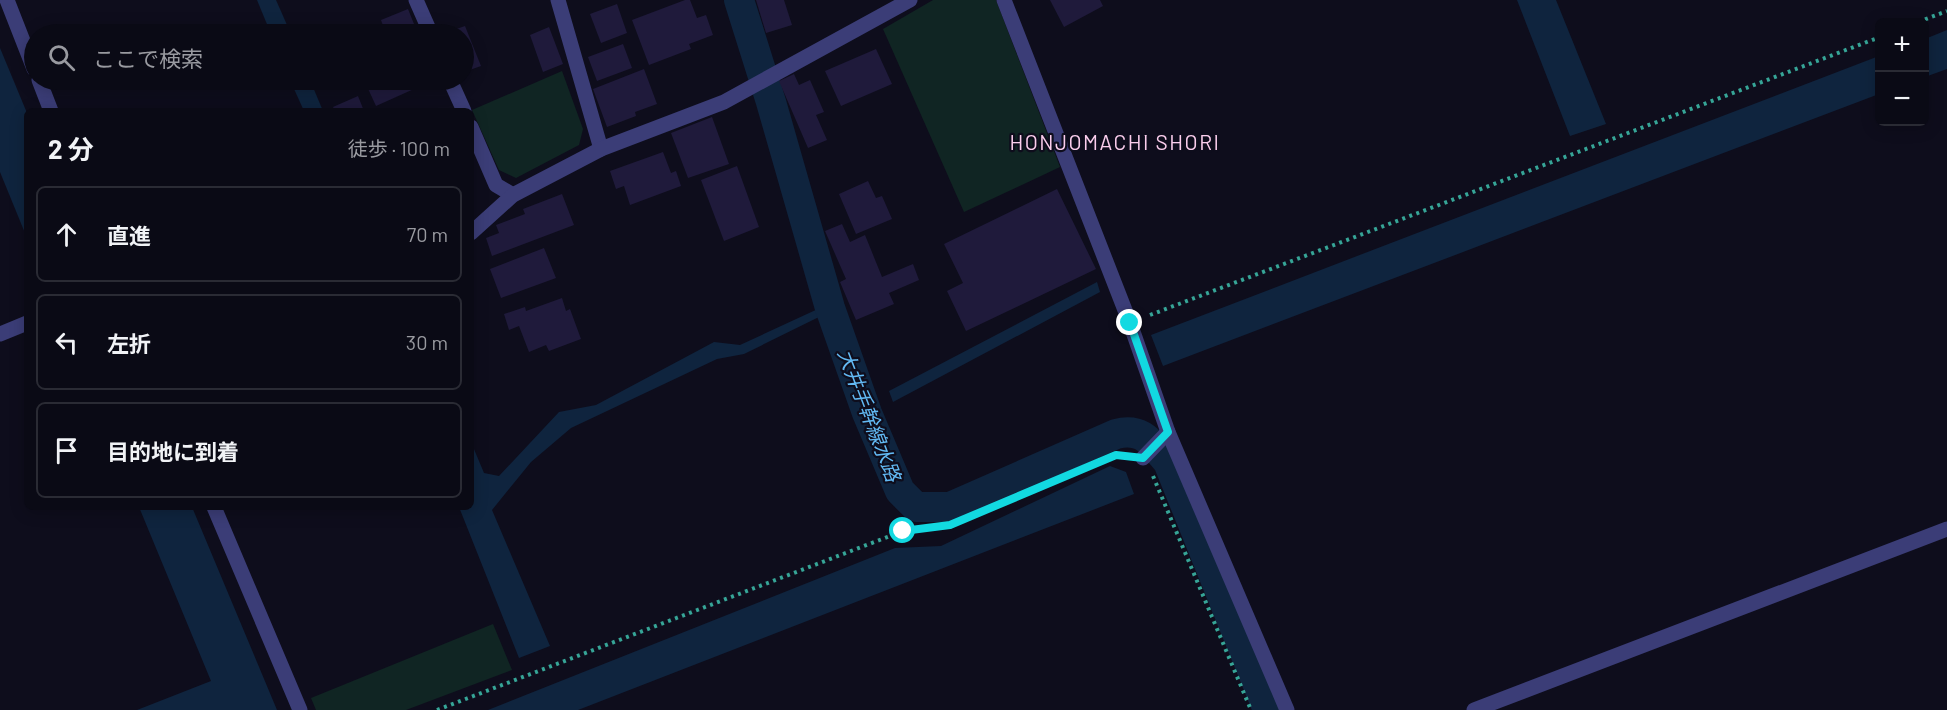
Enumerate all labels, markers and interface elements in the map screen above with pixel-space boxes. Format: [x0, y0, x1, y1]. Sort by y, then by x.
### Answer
map controls [1875, 18, 1929, 126]
button: + [1875, 18, 1929, 72]
search box [24, 24, 474, 90]
icon: search [45, 41, 78, 74]
text: ここで検索 [93, 45, 203, 71]
button: − [1875, 72, 1929, 126]
district label: HONJOMACHI SHORI [1010, 129, 1220, 154]
text: 2 分 [48, 133, 94, 164]
text: 徒歩 · 100 m [348, 136, 450, 160]
icon: ahead [50, 218, 83, 251]
text: 直進 [107, 222, 151, 248]
text: 70 m [407, 222, 448, 246]
route end [1116, 309, 1142, 335]
icon: left [50, 326, 83, 359]
text: 左折 [107, 330, 151, 356]
text: 30 m [406, 330, 448, 354]
water label: 大井手幹線水路 [834, 345, 907, 487]
icon: arrive [50, 434, 83, 467]
text: 目的地に到着 [107, 438, 239, 464]
route start [889, 517, 915, 543]

